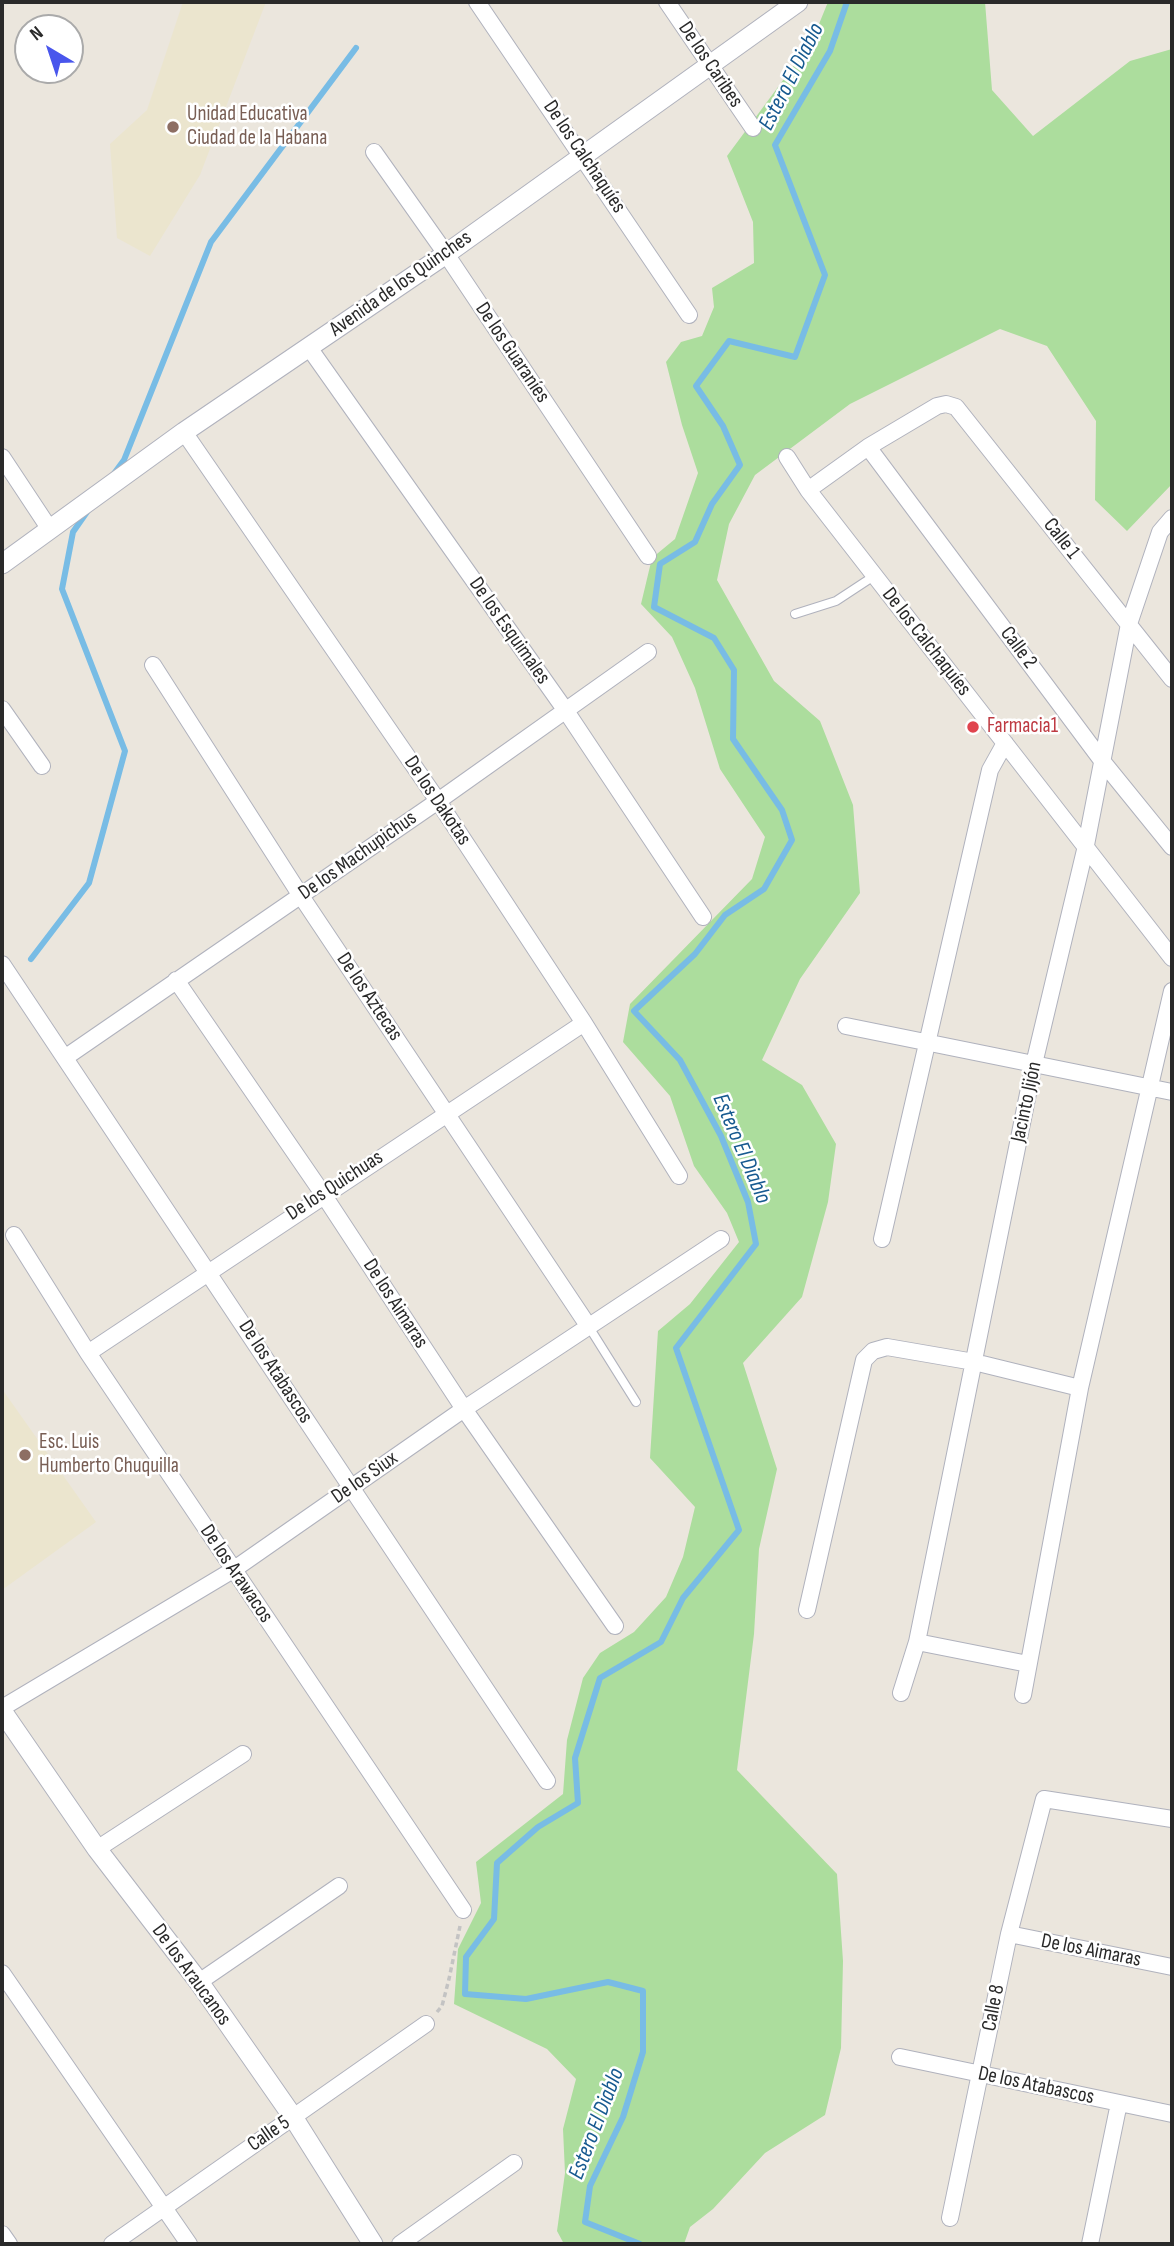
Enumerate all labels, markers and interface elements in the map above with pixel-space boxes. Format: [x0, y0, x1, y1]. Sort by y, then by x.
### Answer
north arrow [14, 14, 84, 84]
street label: De los Caribes [672, 17, 748, 113]
water label: Estero El Diablo [753, 19, 831, 135]
text: N [26, 22, 48, 46]
street label: De los Calchaquíes [537, 96, 631, 218]
place label: Unidad Educativa Ciudad de la Habana [187, 102, 327, 152]
marker: Unidad Educativa Ciudad de la Habana [165, 119, 181, 135]
street label: Avenida de los Quinches [325, 226, 477, 342]
street label: De los Guaraníes [469, 298, 555, 408]
street label: Calle 1 [1037, 514, 1085, 564]
street label: De los Esquimales [463, 573, 555, 689]
street label: De los Calchaquíes [876, 583, 976, 701]
street label: Calle 2 [994, 622, 1042, 674]
place label: Farmacia1 [987, 714, 1058, 740]
marker: Farmacia1 [965, 719, 981, 735]
street label: De los Dakotas [398, 752, 476, 850]
street label: De los Machupichus [294, 806, 422, 906]
street label: De los Aztecas [330, 948, 408, 1046]
street label: Jacinto Jijón [1006, 1059, 1048, 1145]
water label: Estero El Diablo [706, 1090, 776, 1208]
street label: De los Quichuas [282, 1145, 388, 1227]
street label: De los Aimaras [357, 1255, 433, 1353]
street label: De los Atabascos [232, 1316, 318, 1428]
place label: Esc. Luis Humberto Chuquilla [39, 1430, 179, 1480]
street label: De los Siux [327, 1446, 403, 1510]
marker: Esc. Luis Humberto Chuquilla [17, 1447, 33, 1463]
street label: De los Arawacos [194, 1520, 278, 1628]
street label: De los Araucanos [146, 1919, 236, 2031]
street label: De los Aimaras [1039, 1929, 1143, 1973]
street label: Calle 8 [977, 1983, 1011, 2033]
street label: De los Atabascos [976, 2061, 1096, 2111]
water label: Estero El Diablo [563, 2065, 631, 2183]
street label: Calle 5 [243, 2111, 295, 2157]

